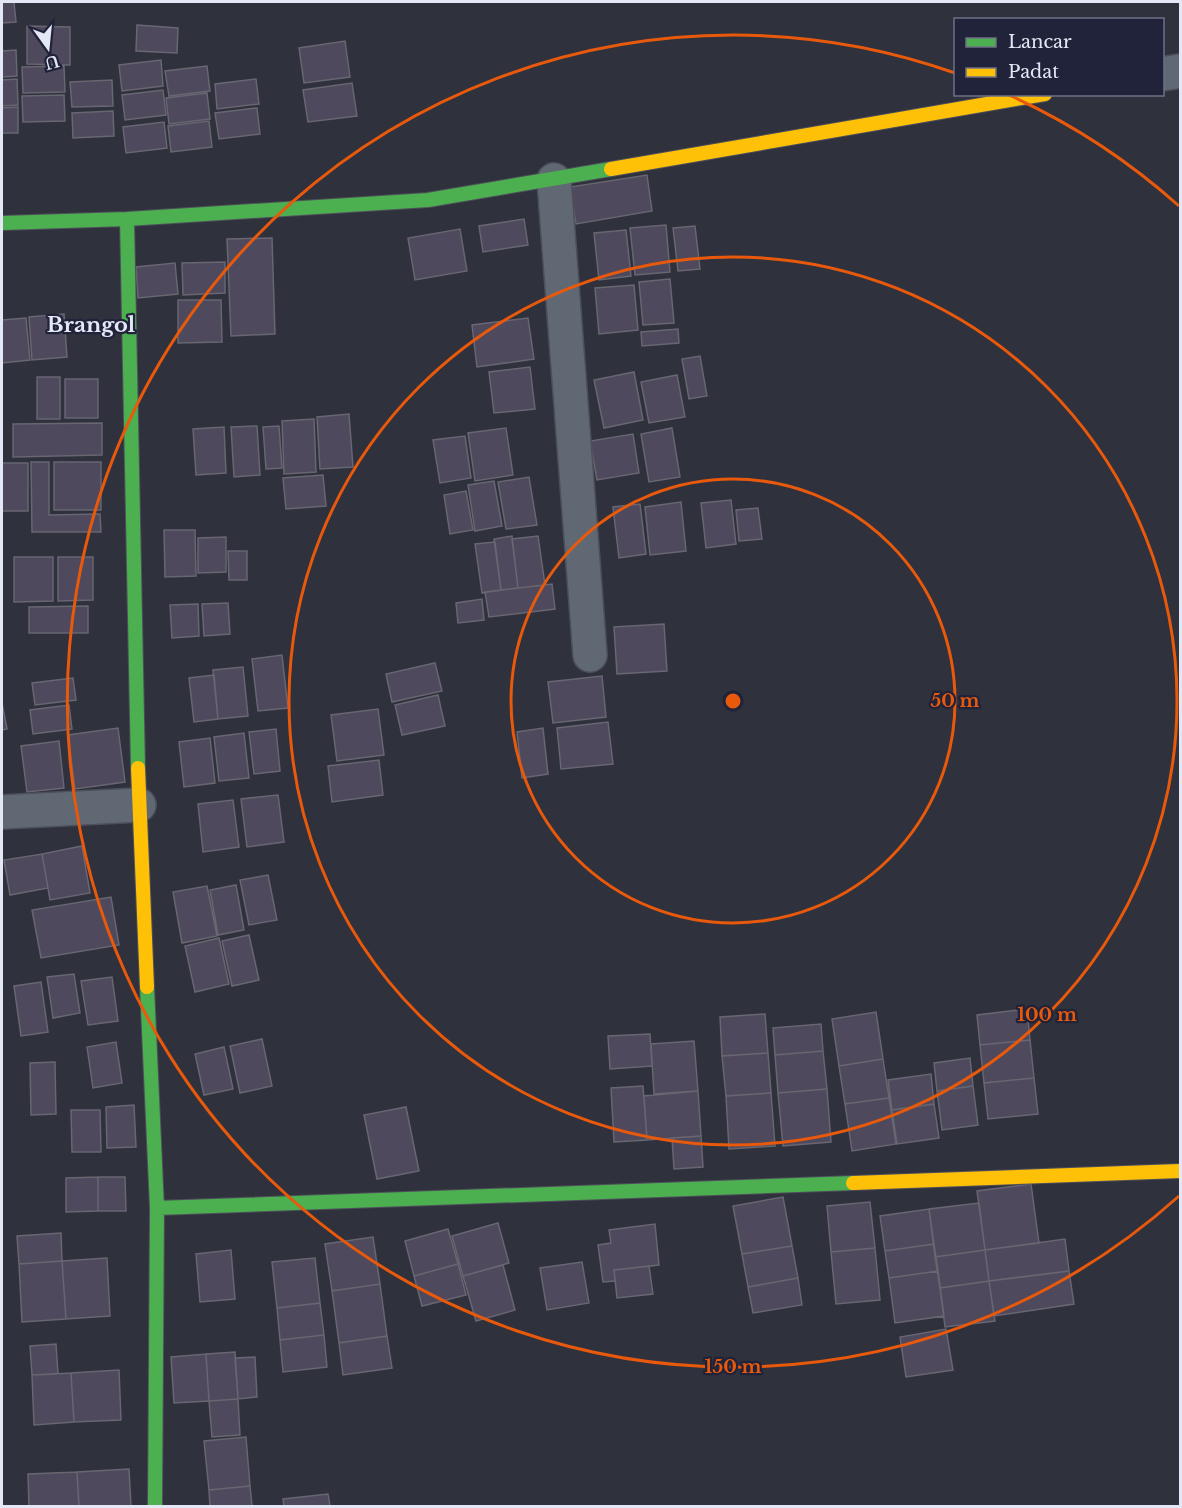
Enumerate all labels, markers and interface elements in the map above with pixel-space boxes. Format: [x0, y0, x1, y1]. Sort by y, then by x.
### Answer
north arrow [18, 18, 78, 78]
legend [954, 18, 1164, 96]
text: Lancar [1008, 31, 1072, 53]
text: U [42, 51, 61, 74]
text: Padat [1008, 61, 1059, 83]
district label: Brangol [47, 312, 136, 338]
text: 50 m [931, 690, 980, 712]
centre of rings [723, 691, 743, 711]
text: 100 m [1017, 1004, 1077, 1026]
text: 150 m [705, 1356, 762, 1378]

